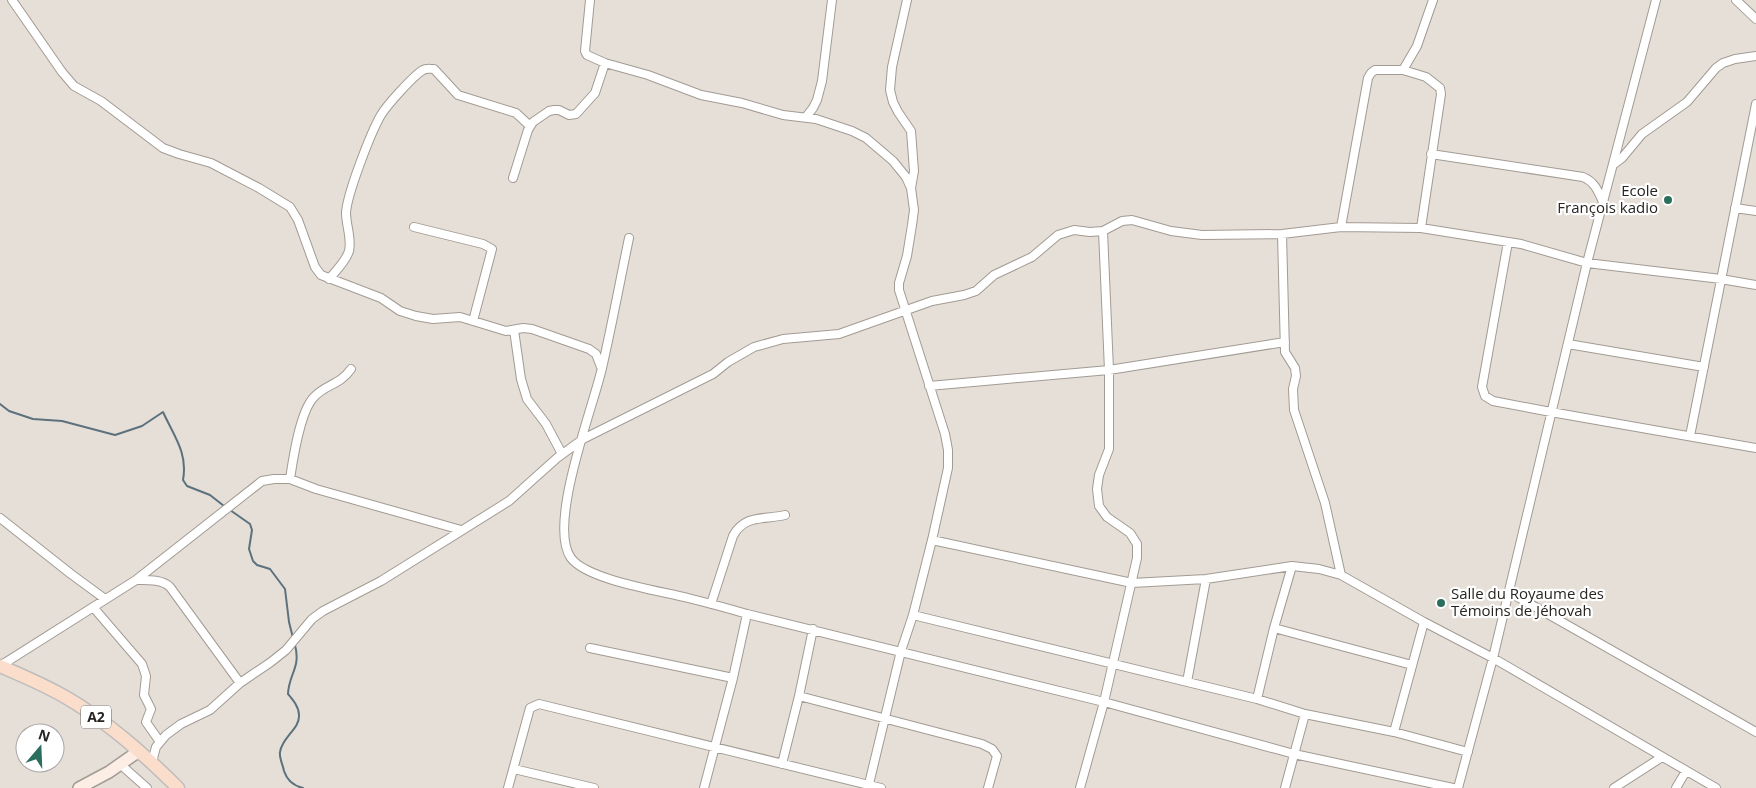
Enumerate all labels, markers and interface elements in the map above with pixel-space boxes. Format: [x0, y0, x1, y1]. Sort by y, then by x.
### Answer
place label: Ecole François kadio [1557, 180, 1658, 217]
marker: Ecole François kadio [1662, 194, 1674, 206]
place label: Salle du Royaume des Témoins de Jéhovah [1451, 583, 1604, 620]
marker: Salle du Royaume des Témoins de Jéhovah [1435, 597, 1447, 609]
road number: A2 [81, 706, 111, 729]
north arrow [15, 723, 65, 773]
text: N [36, 724, 53, 746]

